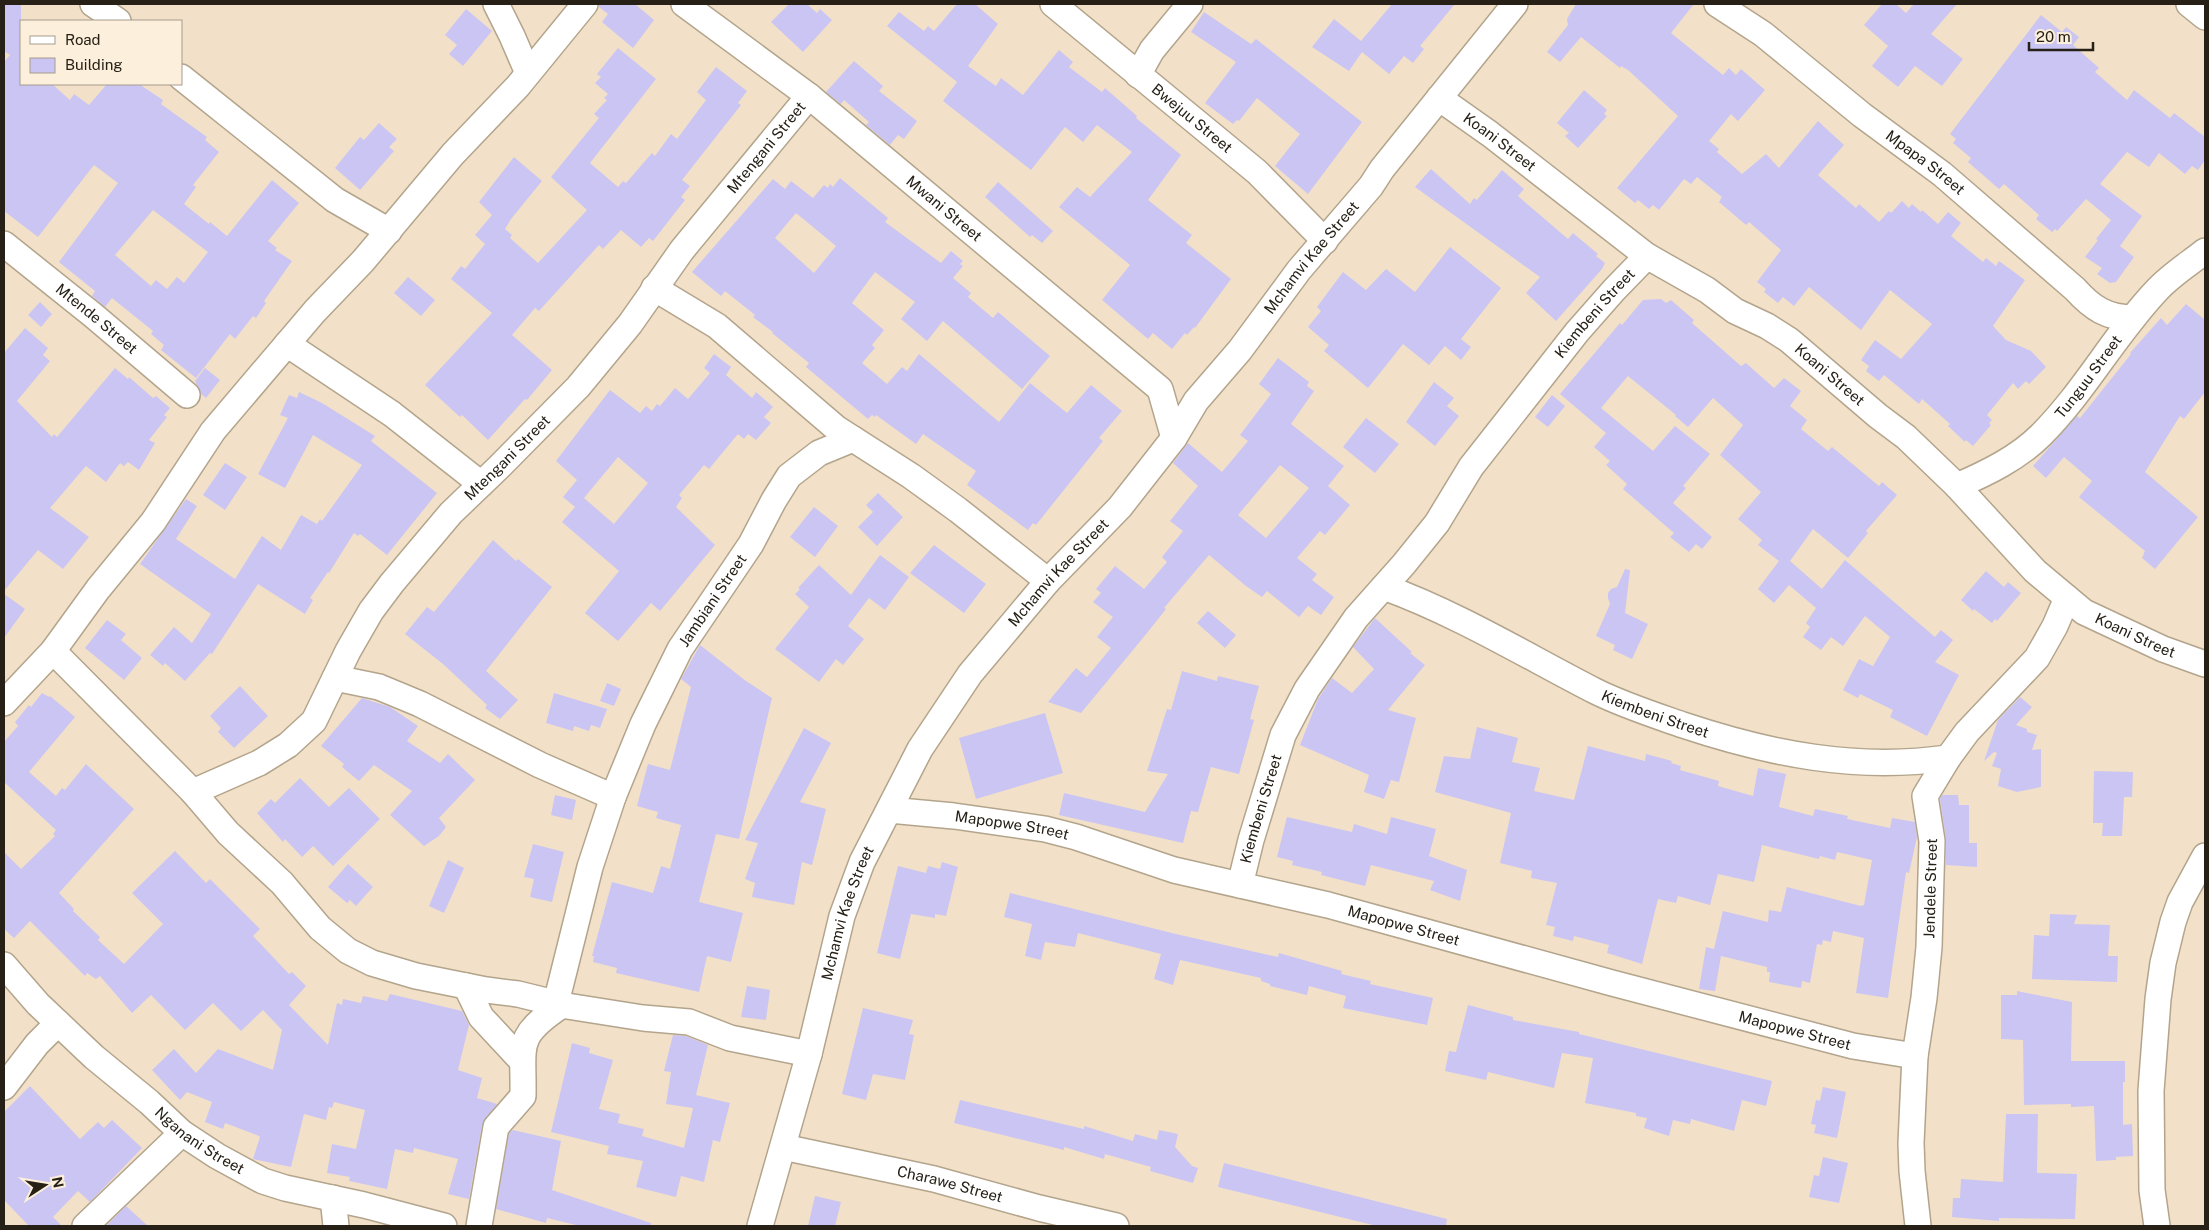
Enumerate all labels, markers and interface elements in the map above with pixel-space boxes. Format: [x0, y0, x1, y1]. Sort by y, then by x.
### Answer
legend [20, 20, 182, 85]
scale bar [2029, 20, 2093, 52]
text: 20 m [2036, 28, 2071, 45]
text: Road [65, 31, 101, 48]
text: Building [65, 56, 123, 73]
street label: Bwejuu Street [1149, 80, 1236, 156]
street label: Mtengani Street [724, 98, 809, 196]
street label: Koani Street [1460, 109, 1540, 175]
street label: Mpapa Street [1883, 127, 1969, 198]
street label: Mwani Street [903, 172, 986, 245]
street label: Mchamvi Kae Street [1261, 198, 1362, 317]
street label: Kiembeni Street [1551, 265, 1638, 361]
street label: Mtende Street [53, 280, 141, 357]
street label: Tunguu Street [2051, 332, 2125, 422]
street label: Koani Street [1792, 340, 1868, 409]
street label: Mtengani Street [461, 411, 553, 503]
street label: Mchamvi Kae Street [1005, 515, 1112, 630]
street label: Jambiani Street [675, 551, 750, 650]
street label: Koani Street [2093, 609, 2178, 661]
street label: Kiembeni Street [1599, 686, 1711, 741]
street label: Kiembeni Street [1237, 752, 1285, 865]
street label: Mapopwe Street [954, 807, 1071, 843]
street label: Jendele Street [1920, 838, 1940, 939]
street label: Mchamvi Kae Street [818, 843, 877, 982]
street label: Mapopwe Street [1346, 902, 1462, 949]
street label: Mapopwe Street [1737, 1007, 1853, 1053]
street label: Nganani Street [152, 1103, 248, 1177]
north arrow [20, 1160, 70, 1210]
street label: Charawe Street [896, 1162, 1005, 1206]
text: N [49, 1175, 67, 1189]

